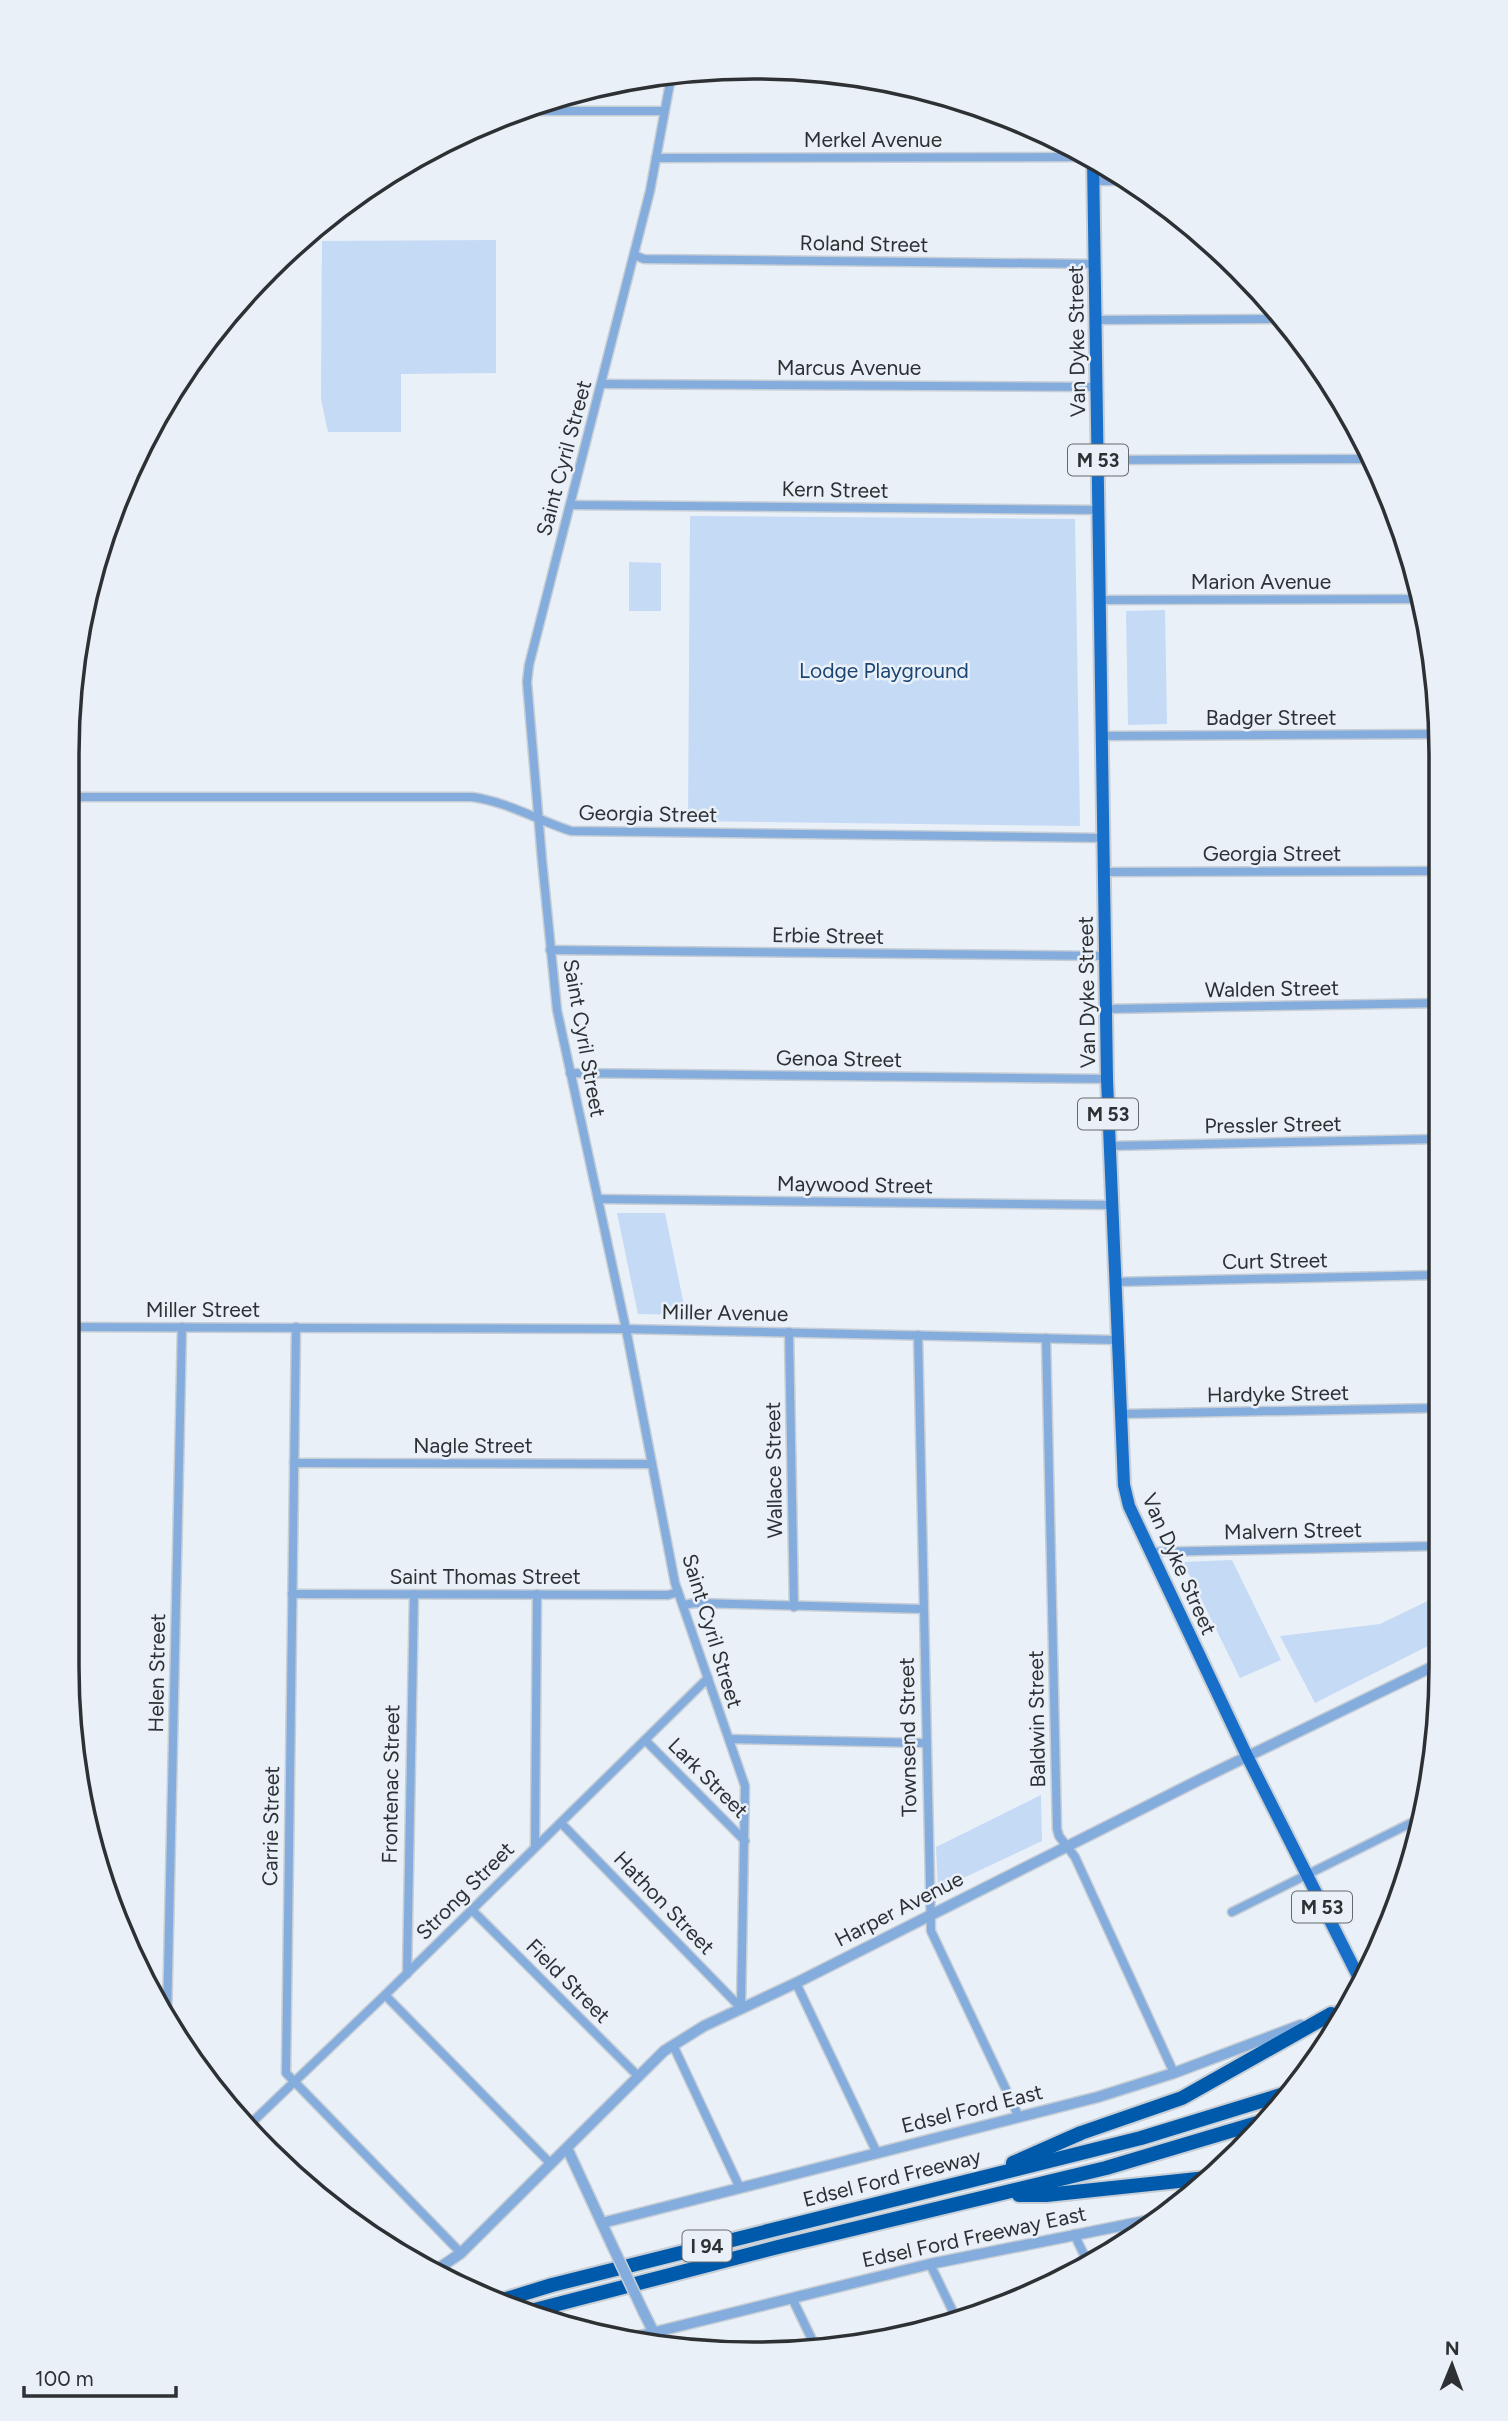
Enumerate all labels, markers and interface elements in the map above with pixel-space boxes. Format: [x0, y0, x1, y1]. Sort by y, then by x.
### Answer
street label: Merkel Avenue [804, 127, 942, 152]
street label: Roland Street [799, 230, 929, 257]
street label: Van Dyke Street [1063, 265, 1090, 417]
street label: Marcus Avenue [777, 355, 921, 380]
street label: Saint Cyril Street [531, 377, 596, 538]
road number: M 53 [1068, 444, 1128, 475]
street label: Kern Street [781, 476, 889, 503]
street label: Marion Avenue [1191, 569, 1331, 594]
park label: Lodge Playground [799, 658, 969, 683]
street label: Badger Street [1206, 705, 1336, 730]
street label: Georgia Street [578, 800, 718, 827]
street label: Georgia Street [1203, 841, 1341, 866]
street label: Van Dyke Street [1073, 916, 1100, 1068]
street label: Erbie Street [772, 922, 884, 949]
street label: Saint Cyril Street [558, 957, 611, 1119]
street label: Walden Street [1205, 975, 1339, 1002]
street label: Genoa Street [776, 1045, 902, 1072]
road number: M 53 [1078, 1098, 1138, 1130]
street label: Pressler Street [1204, 1111, 1342, 1138]
street label: Maywood Street [777, 1171, 933, 1198]
street label: Curt Street [1222, 1247, 1328, 1274]
street label: Miller Street [146, 1297, 260, 1322]
street label: Miller Avenue [661, 1299, 789, 1326]
street label: Hardyke Street [1207, 1380, 1349, 1407]
street label: Wallace Street [760, 1401, 787, 1539]
street label: Nagle Street [413, 1433, 533, 1458]
street label: Van Dyke Street [1137, 1489, 1222, 1638]
street label: Malvern Street [1224, 1517, 1362, 1544]
street label: Saint Cyril Street [677, 1551, 748, 1711]
street label: Saint Thomas Street [389, 1564, 581, 1589]
street label: Helen Street [143, 1613, 170, 1733]
street label: Baldwin Street [1023, 1650, 1050, 1788]
street label: Townsend Street [894, 1657, 921, 1817]
street label: Frontenac Street [377, 1704, 404, 1864]
street label: Lark Street [663, 1732, 754, 1823]
street label: Carrie Street [257, 1766, 284, 1886]
street label: Strong Street [410, 1836, 519, 1945]
street label: Hathon Street [609, 1846, 720, 1960]
street label: Harper Avenue [830, 1865, 967, 1952]
road number: M 53 [1292, 1892, 1352, 1923]
street label: Field Street [521, 1933, 616, 2028]
street label: Edsel Ford East [899, 2079, 1045, 2138]
street label: Edsel Ford Freeway [800, 2143, 983, 2212]
street label: Edsel Ford Freeway East [859, 2201, 1088, 2273]
road number: I 94 [682, 2230, 732, 2262]
north arrow [1417, 2330, 1487, 2400]
text: N [1445, 2337, 1460, 2360]
scale bar [24, 2354, 177, 2398]
text: 100 m [35, 2366, 94, 2391]

